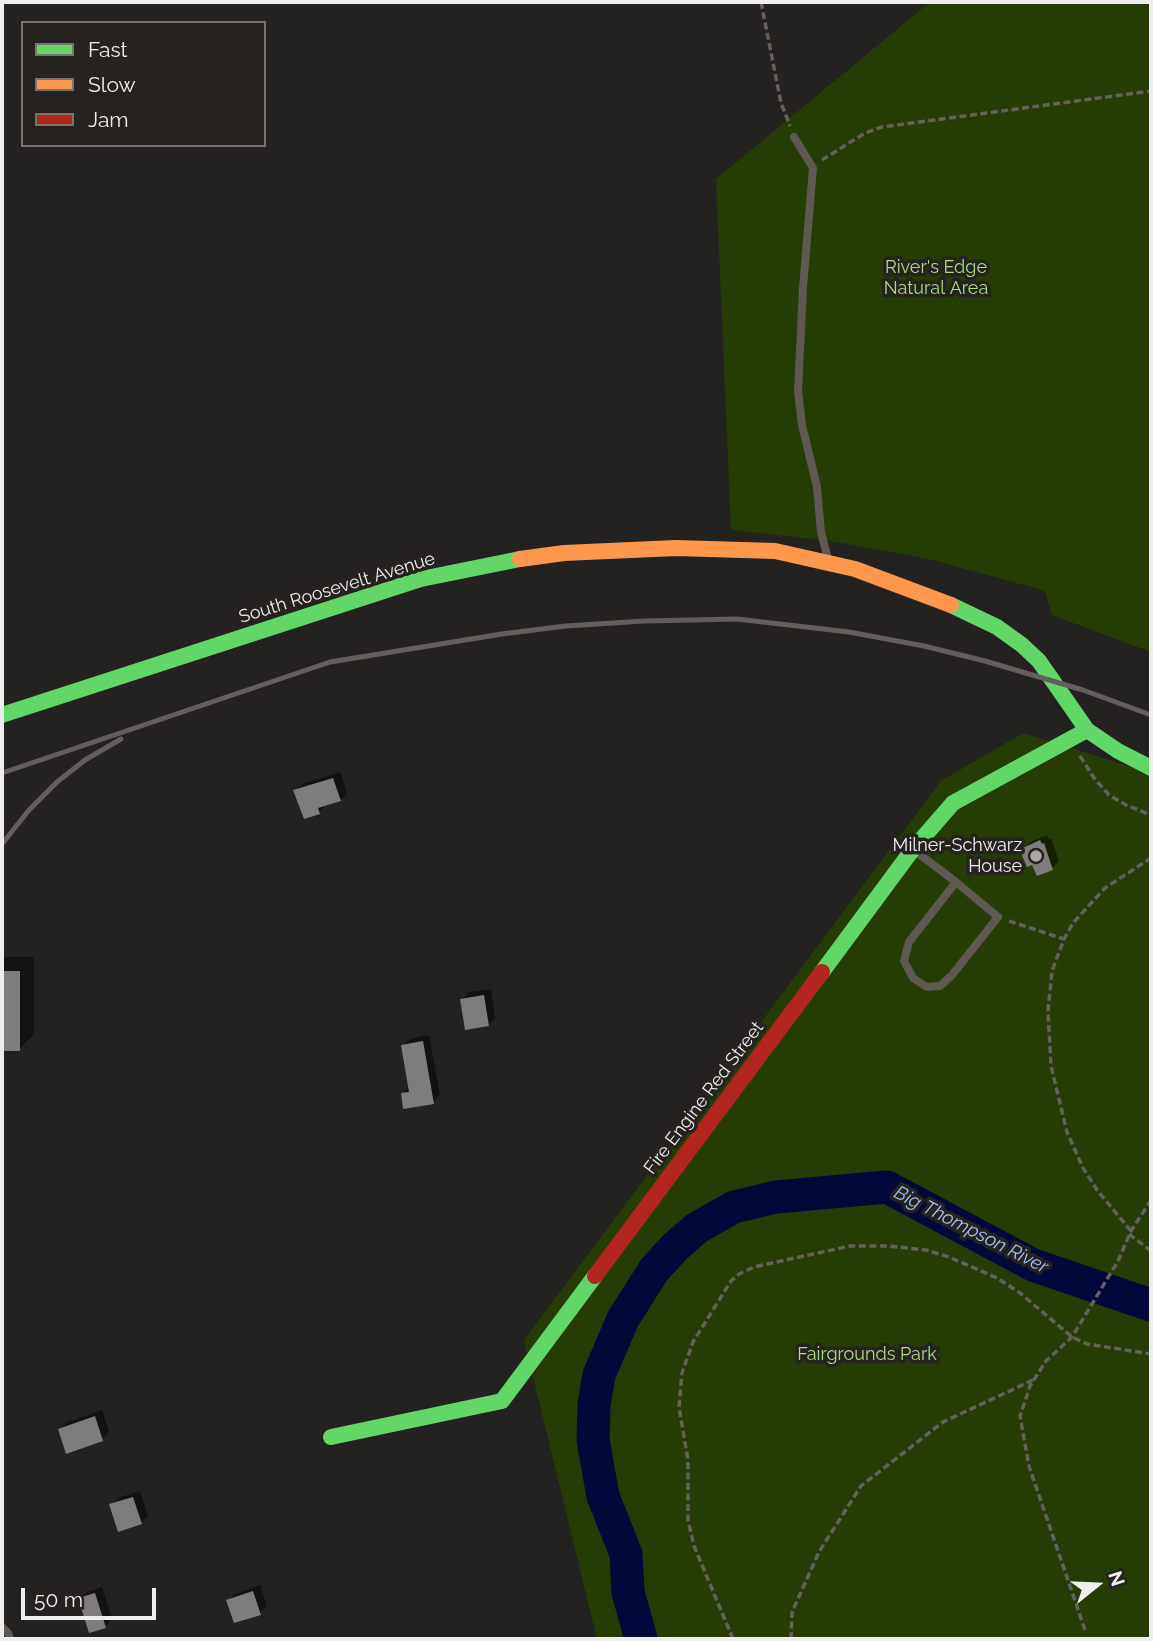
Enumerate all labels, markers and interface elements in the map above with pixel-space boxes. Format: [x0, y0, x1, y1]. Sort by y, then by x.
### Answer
legend [21, 21, 266, 147]
text: Fast [88, 37, 128, 62]
text: Slow [88, 72, 136, 97]
text: Jam [88, 107, 129, 132]
park label: River's Edge Natural Area [884, 257, 988, 300]
street label: South Roosevelt Avenue [236, 548, 438, 628]
place label: Milner-Schwarz House [893, 835, 1022, 878]
marker: Milner-Schwarz House [1028, 848, 1044, 864]
street label: Fire Engine Red Street [640, 1017, 768, 1179]
water label: Big Thompson River [890, 1181, 1052, 1279]
park label: Fairgrounds Park [797, 1344, 937, 1366]
north arrow [1062, 1550, 1132, 1620]
text: N [1104, 1568, 1130, 1589]
scale bar [24, 1574, 159, 1618]
text: 50 m [34, 1587, 83, 1612]

